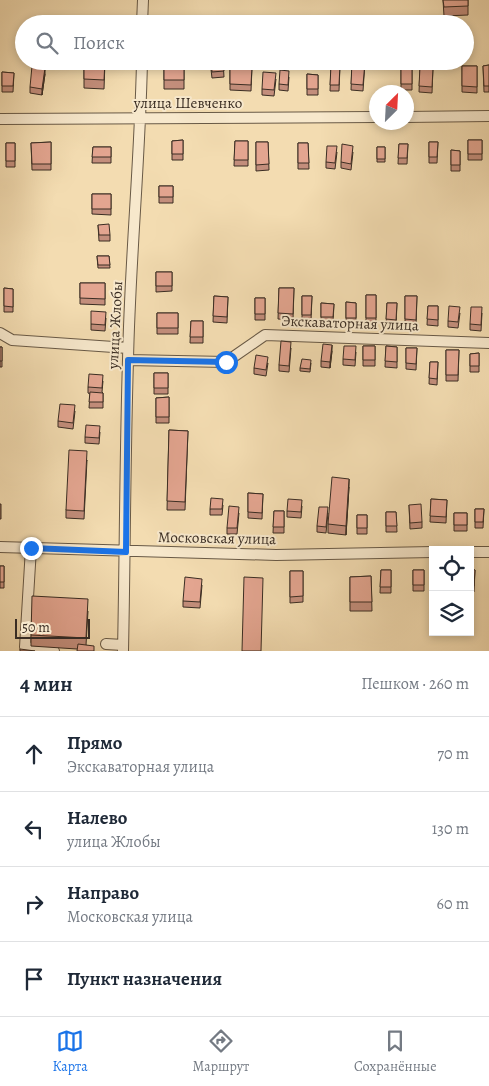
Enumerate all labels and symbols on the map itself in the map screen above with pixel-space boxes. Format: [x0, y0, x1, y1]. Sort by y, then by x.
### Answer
north arrow [369, 85, 414, 130]
street label: улица Шевченко [133, 93, 242, 113]
street label: улица Жлобы [103, 281, 127, 370]
street label: Экскаваторная улица [281, 311, 419, 335]
route start [215, 351, 238, 374]
street label: Московская улица [158, 527, 276, 549]
route end [20, 537, 43, 560]
scale bar [15, 616, 90, 639]

